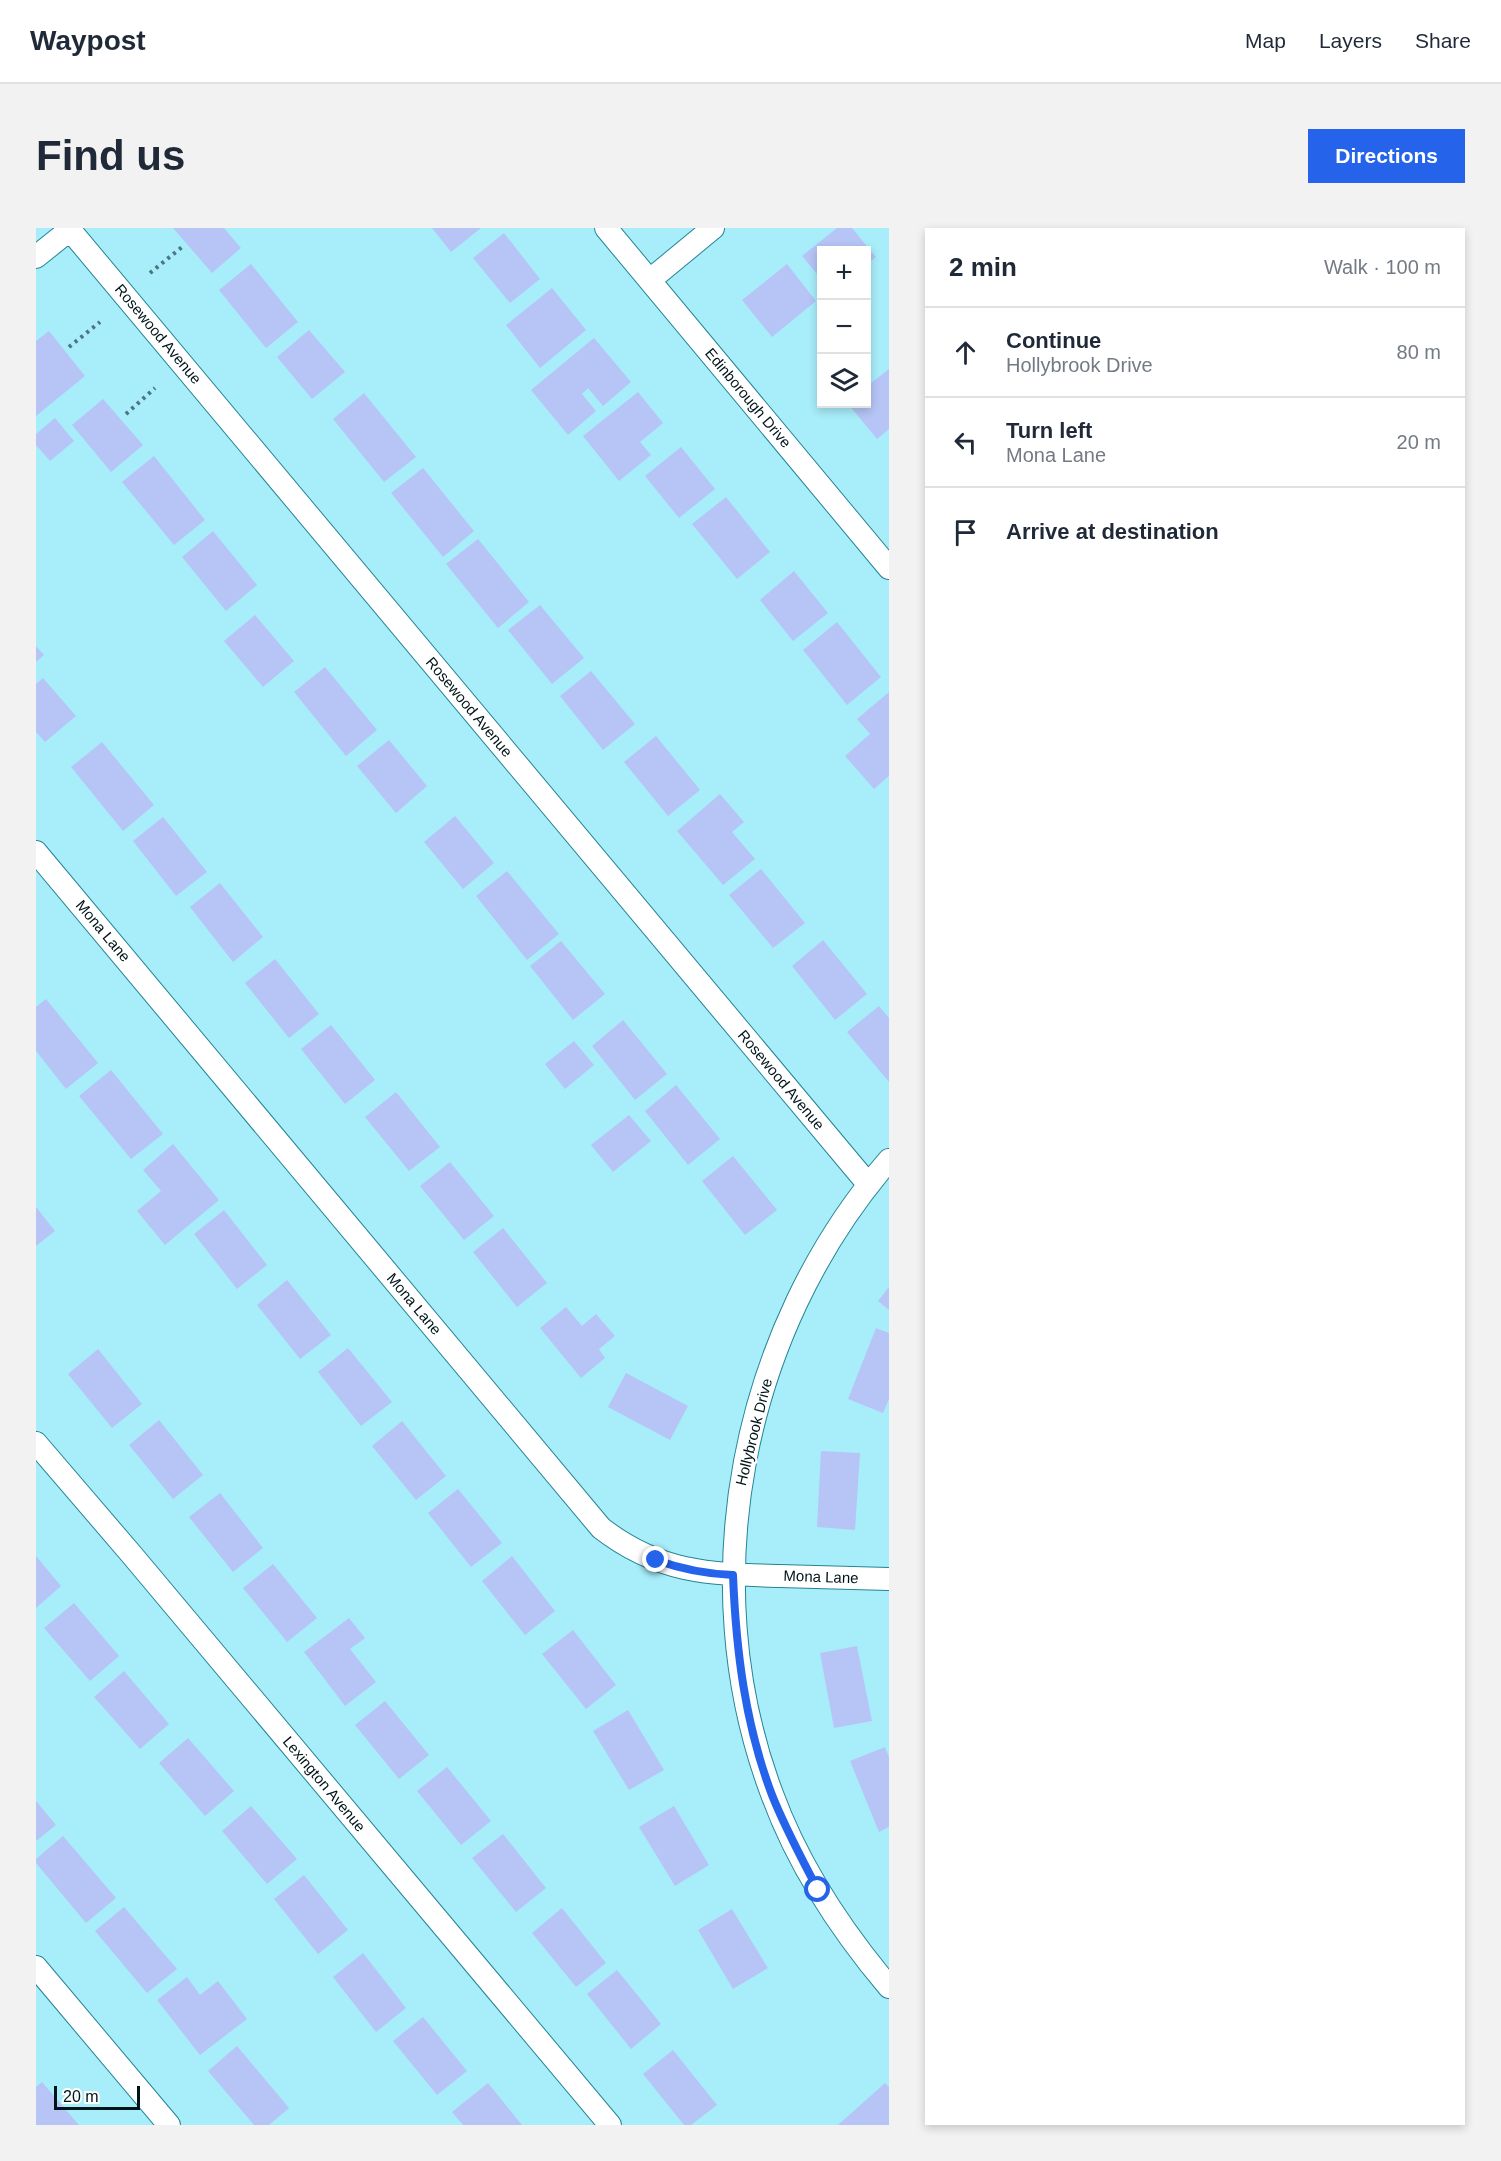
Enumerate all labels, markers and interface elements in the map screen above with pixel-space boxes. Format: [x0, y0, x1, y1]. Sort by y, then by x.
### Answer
text: Waypost [30, 25, 146, 56]
text: Map [1245, 29, 1286, 52]
text: Layers [1319, 29, 1382, 52]
text: Share [1415, 29, 1471, 52]
button: Directions [1308, 129, 1465, 183]
text: Find us [36, 132, 185, 179]
map controls [817, 246, 871, 408]
button: + [817, 246, 871, 300]
text: 2 min [949, 252, 1017, 282]
text: Walk · 100 m [1324, 256, 1441, 278]
street label: Rosewood Avenue [112, 280, 205, 387]
button: − [817, 300, 871, 354]
text: Continue [1006, 328, 1101, 353]
icon: ahead [949, 336, 982, 369]
text: 80 m [1397, 341, 1441, 363]
street label: Edinborough Drive [702, 345, 795, 451]
button: layers [817, 354, 871, 408]
text: Hollybrook Drive [1006, 354, 1153, 376]
text: Turn left [1006, 418, 1092, 443]
icon: left [949, 426, 982, 459]
text: 20 m [1397, 431, 1441, 453]
text: Mona Lane [1006, 444, 1106, 466]
icon: arrive [949, 516, 982, 549]
text: Arrive at destination [1006, 519, 1219, 544]
street label: Rosewood Avenue [423, 653, 516, 760]
street label: Mona Lane [73, 896, 134, 965]
street label: Rosewood Avenue [735, 1026, 828, 1133]
street label: Mona Lane [384, 1269, 445, 1338]
street label: Hollybrook Drive [732, 1376, 775, 1487]
route end [642, 1546, 668, 1572]
street label: Mona Lane [783, 1567, 859, 1586]
street label: Lexington Avenue [280, 1733, 369, 1835]
route start [804, 1876, 830, 1902]
scale bar [54, 2083, 140, 2110]
text: 20 m [63, 2088, 99, 2105]

